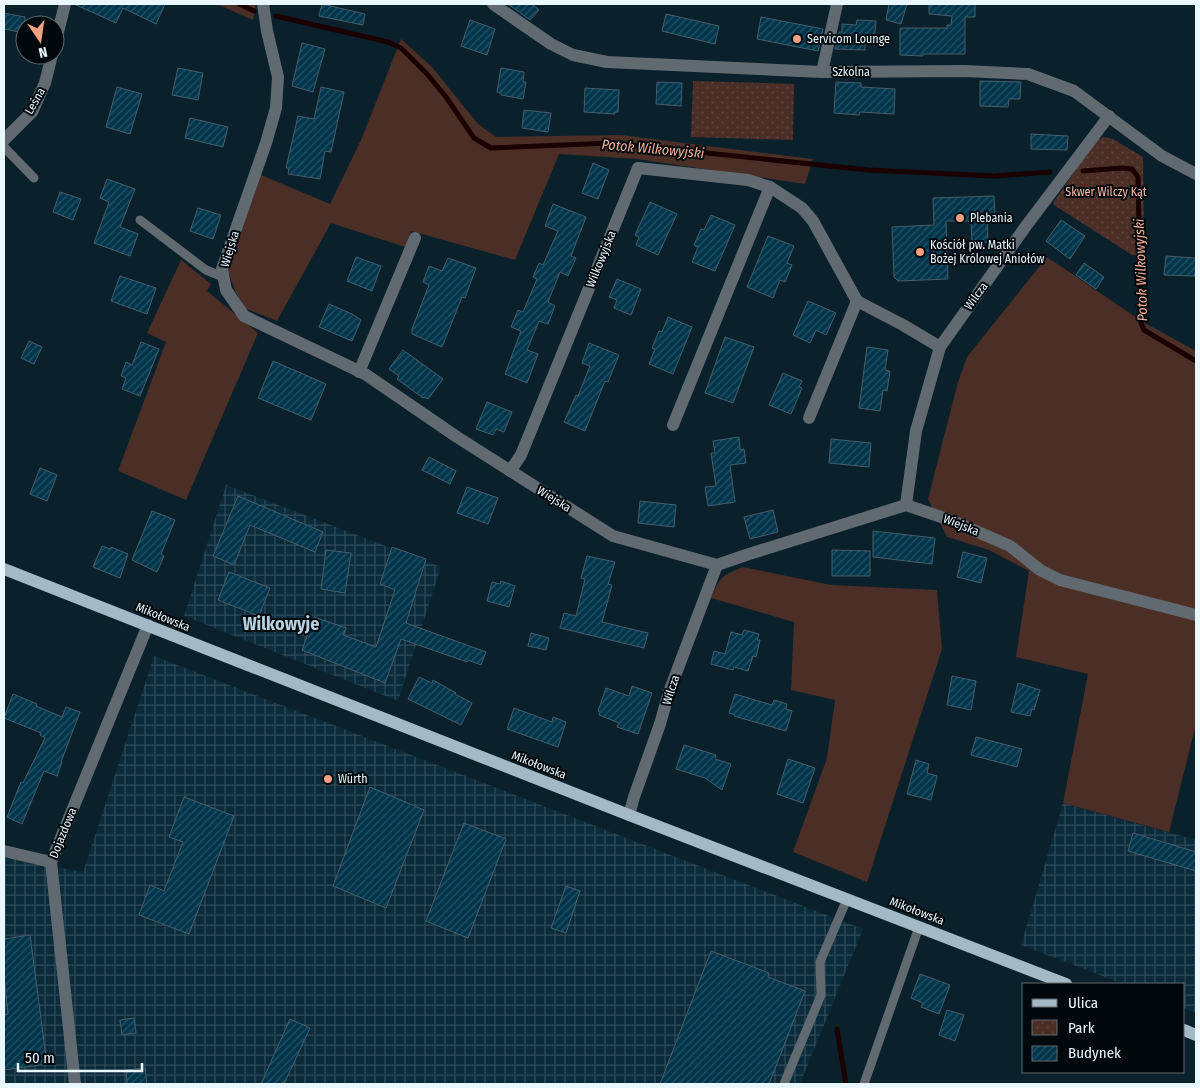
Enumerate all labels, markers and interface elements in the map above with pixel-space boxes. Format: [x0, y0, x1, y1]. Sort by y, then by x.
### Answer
north arrow [15, 15, 65, 65]
place label: Servicom Lounge [807, 32, 890, 46]
marker: Servicom Lounge [791, 33, 803, 45]
text: N [37, 43, 49, 61]
street label: Szkolna [832, 65, 870, 79]
street label: Leśna [22, 85, 48, 117]
water label: Potok Wilkowyjski [601, 136, 705, 162]
park label: Skwer Wilczy Kąt [1065, 185, 1147, 199]
place label: Plebania [970, 211, 1013, 225]
marker: Plebania [954, 212, 966, 224]
water label: Potok Wilkowyjski [1131, 218, 1151, 322]
street label: Wiejska [218, 229, 242, 269]
street label: Wilkowyjska [583, 229, 619, 289]
place label: Kościół pw. Matki Bożej Królowej Aniołów [930, 238, 1044, 266]
marker: Kościół pw. Matki Bożej Królowej Aniołów [914, 246, 926, 258]
street label: Wilcza [961, 279, 991, 313]
street label: Wiejska [534, 483, 574, 515]
street label: Wiejska [941, 512, 981, 539]
street label: Mikołowska [134, 600, 192, 634]
district label: Wilkowyje [243, 613, 319, 635]
street label: Wilcza [660, 673, 682, 707]
street label: Mikołowska [510, 748, 568, 782]
place label: Würth [338, 772, 368, 786]
marker: Würth [322, 773, 334, 785]
street label: Dojazdowa [47, 806, 79, 860]
street label: Mikołowska [888, 894, 946, 928]
legend [1022, 983, 1185, 1073]
text: Ulica [1068, 994, 1098, 1012]
text: Park [1068, 1019, 1095, 1037]
scale bar [18, 1040, 141, 1072]
text: Budynek [1068, 1044, 1121, 1062]
text: 50 m [25, 1049, 55, 1067]

